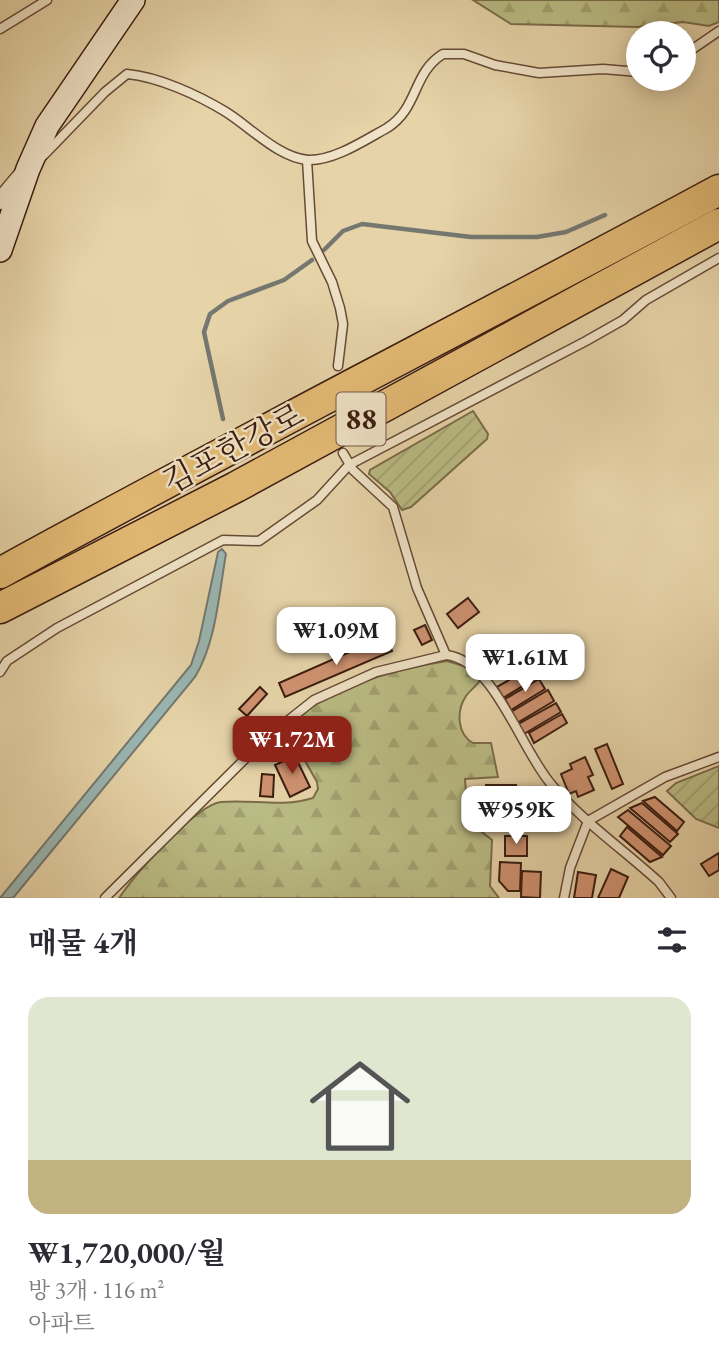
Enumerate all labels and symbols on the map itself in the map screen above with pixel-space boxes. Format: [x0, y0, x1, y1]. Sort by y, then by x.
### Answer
road number: 88 [336, 392, 386, 446]
street label: 김포한강로 [155, 393, 311, 503]
pin: ₩1.09M [279, 608, 393, 667]
pin: ₩1.61M [468, 634, 582, 694]
pin: ₩1.72M [235, 716, 349, 776]
pin: ₩959K [467, 786, 565, 846]

